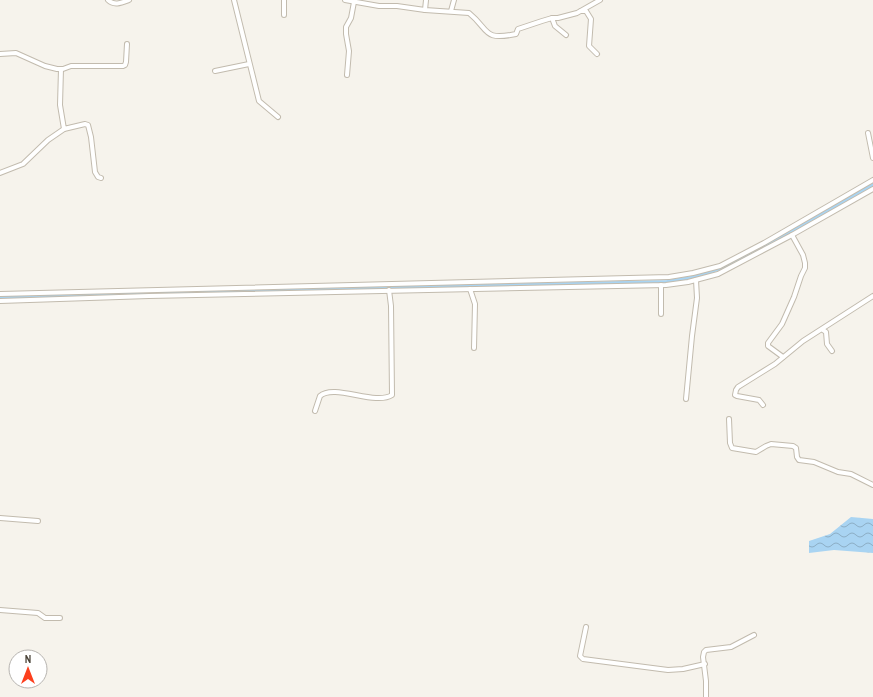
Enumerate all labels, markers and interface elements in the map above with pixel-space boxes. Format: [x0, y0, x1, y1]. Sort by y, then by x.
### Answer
north arrow [8, 649, 48, 689]
text: N [25, 652, 31, 666]

